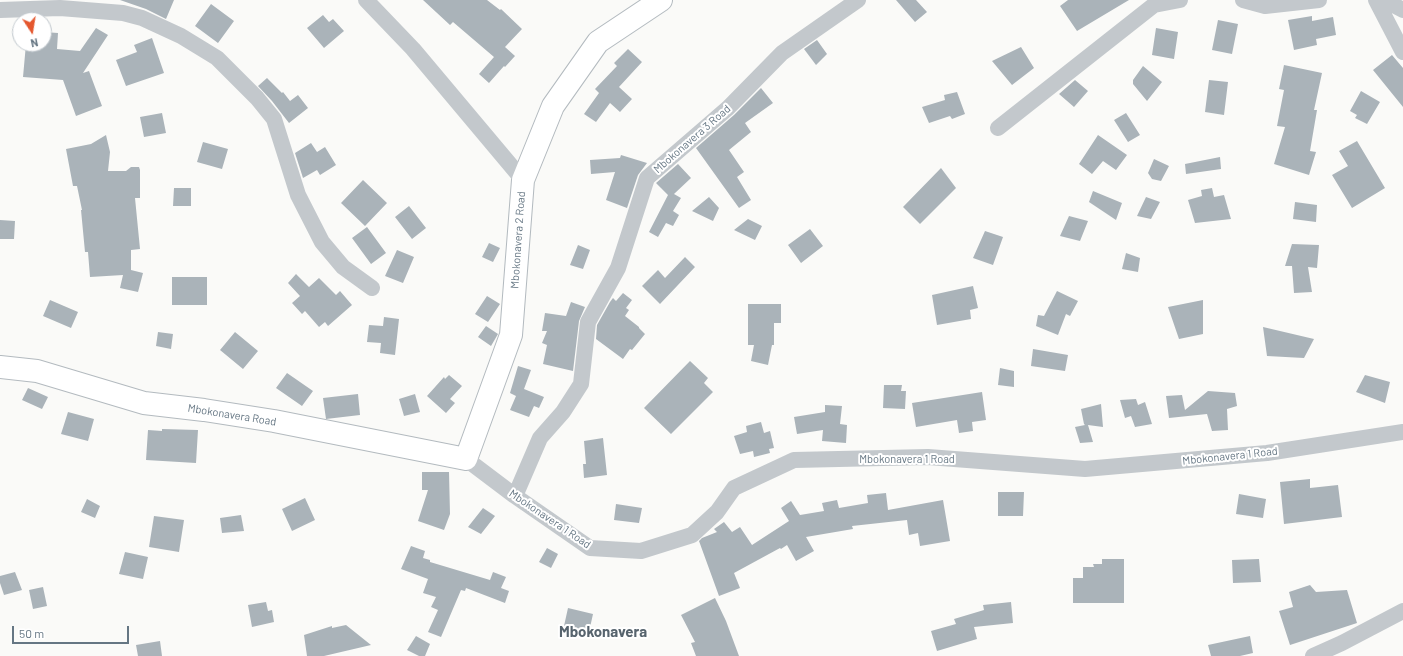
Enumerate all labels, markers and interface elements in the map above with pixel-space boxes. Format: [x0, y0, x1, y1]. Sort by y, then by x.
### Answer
north arrow [12, 12, 52, 52]
text: N [29, 36, 39, 50]
street label: Mbokonavera 3 Road [651, 102, 733, 176]
street label: Mbokonavera 2 Road [508, 191, 528, 289]
street label: Mbokonavera Road [187, 401, 277, 429]
street label: Mbokonavera 1 Road [1182, 444, 1278, 468]
street label: Mbokonavera 1 Road [859, 452, 955, 466]
street label: Mbokonavera 1 Road [507, 487, 593, 551]
scale bar [14, 618, 131, 644]
district label: Mbokonavera [559, 623, 647, 641]
text: 50 m [19, 626, 44, 640]

